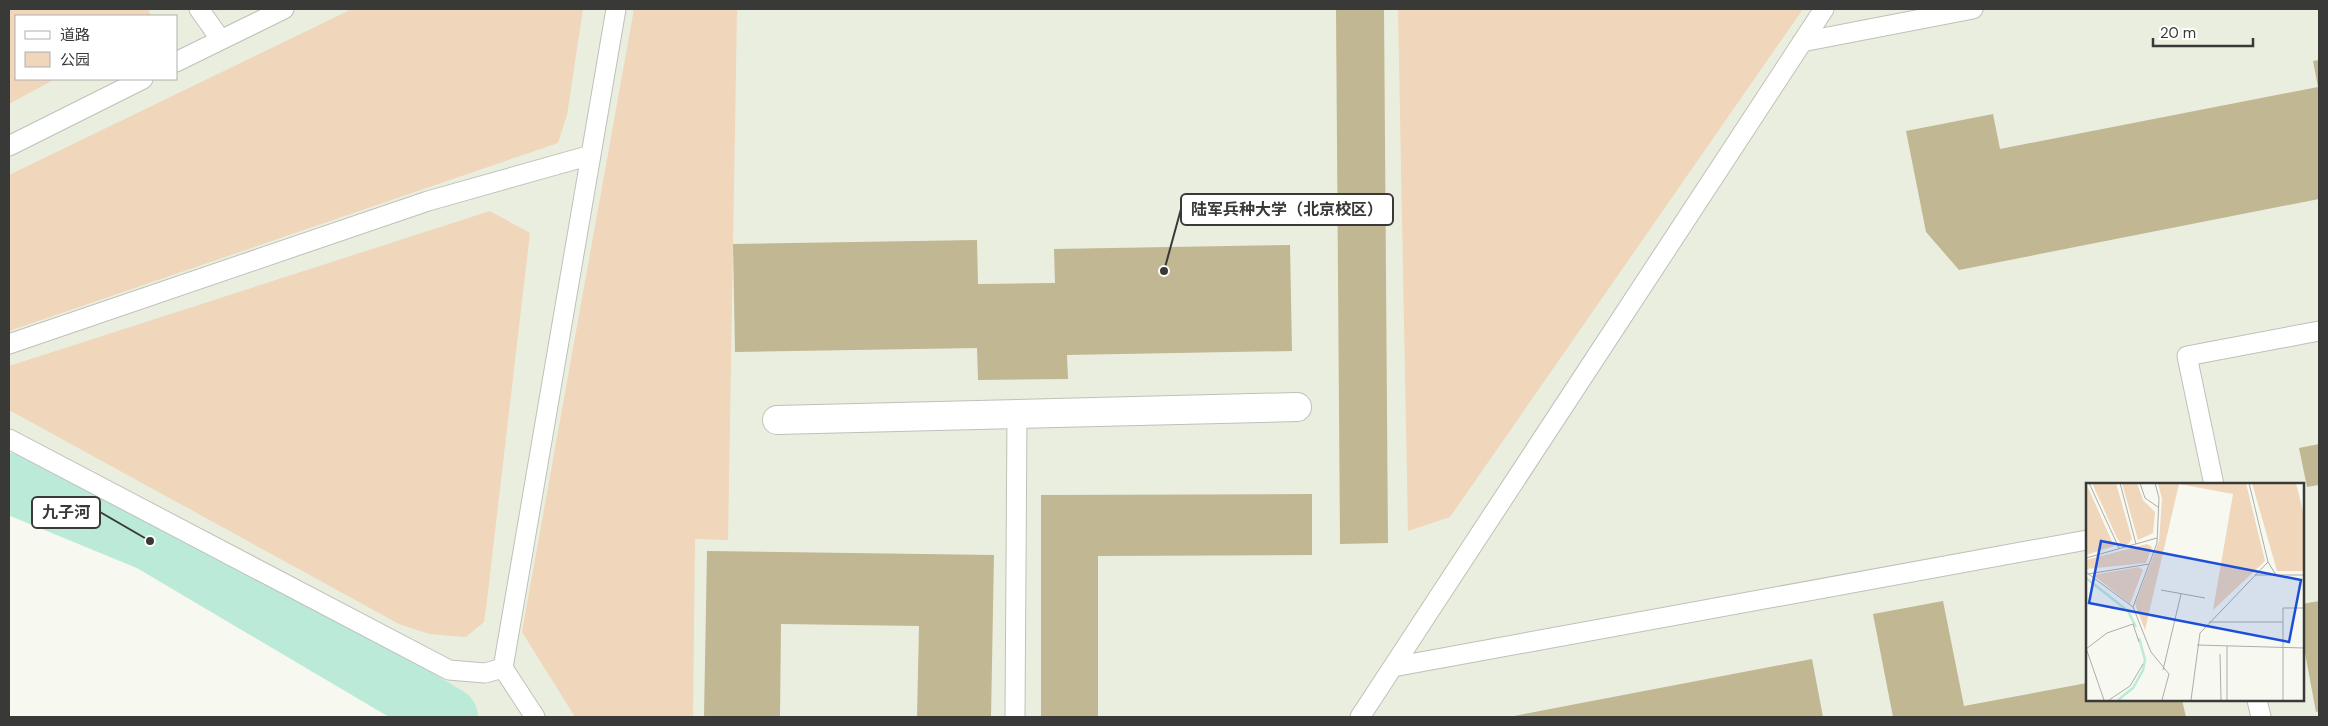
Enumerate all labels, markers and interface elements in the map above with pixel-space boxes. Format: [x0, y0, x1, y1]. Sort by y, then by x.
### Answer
legend [15, 15, 178, 80]
scale bar [2153, 15, 2253, 47]
text: 20 m [2160, 23, 2196, 43]
text: 道路 [60, 25, 90, 45]
text: 公园 [60, 50, 90, 70]
callout: 陆军兵种大学（北京校区） [1181, 194, 1393, 225]
text: 陆军兵种大学（北京校区） [1191, 199, 1383, 220]
inset map [2086, 483, 2303, 701]
callout: 九子河 [32, 497, 100, 528]
text: 九子河 [42, 502, 90, 523]

